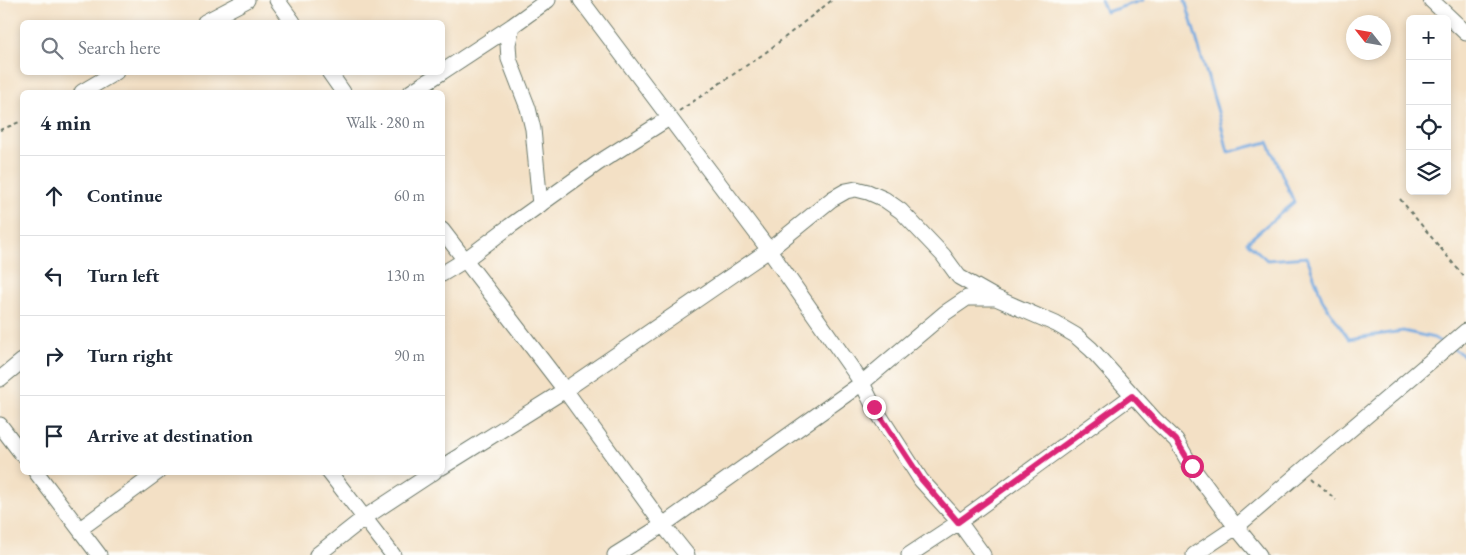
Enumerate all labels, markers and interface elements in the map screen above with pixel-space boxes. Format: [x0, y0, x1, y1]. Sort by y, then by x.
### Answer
north arrow [1346, 15, 1391, 60]
map controls [1406, 15, 1451, 195]
button: + [1406, 15, 1451, 60]
search box [20, 20, 445, 75]
icon: search [38, 34, 66, 62]
text: Search here [78, 35, 160, 60]
button: − [1406, 60, 1451, 105]
button: locate [1406, 105, 1451, 150]
text: 4 min [40, 109, 91, 136]
text: Walk · 280 m [346, 112, 425, 133]
button: layers [1406, 150, 1451, 195]
icon: ahead [40, 182, 68, 210]
text: Continue [87, 183, 162, 208]
text: 60 m [394, 185, 425, 206]
icon: left [40, 262, 68, 290]
text: Turn left [87, 263, 159, 288]
text: 130 m [386, 265, 425, 286]
icon: right [40, 342, 68, 370]
text: Turn right [87, 343, 173, 368]
text: 90 m [394, 345, 425, 366]
route end [863, 396, 886, 419]
icon: arrive [40, 422, 68, 450]
text: Arrive at destination [87, 423, 253, 448]
route start [1181, 455, 1204, 478]

